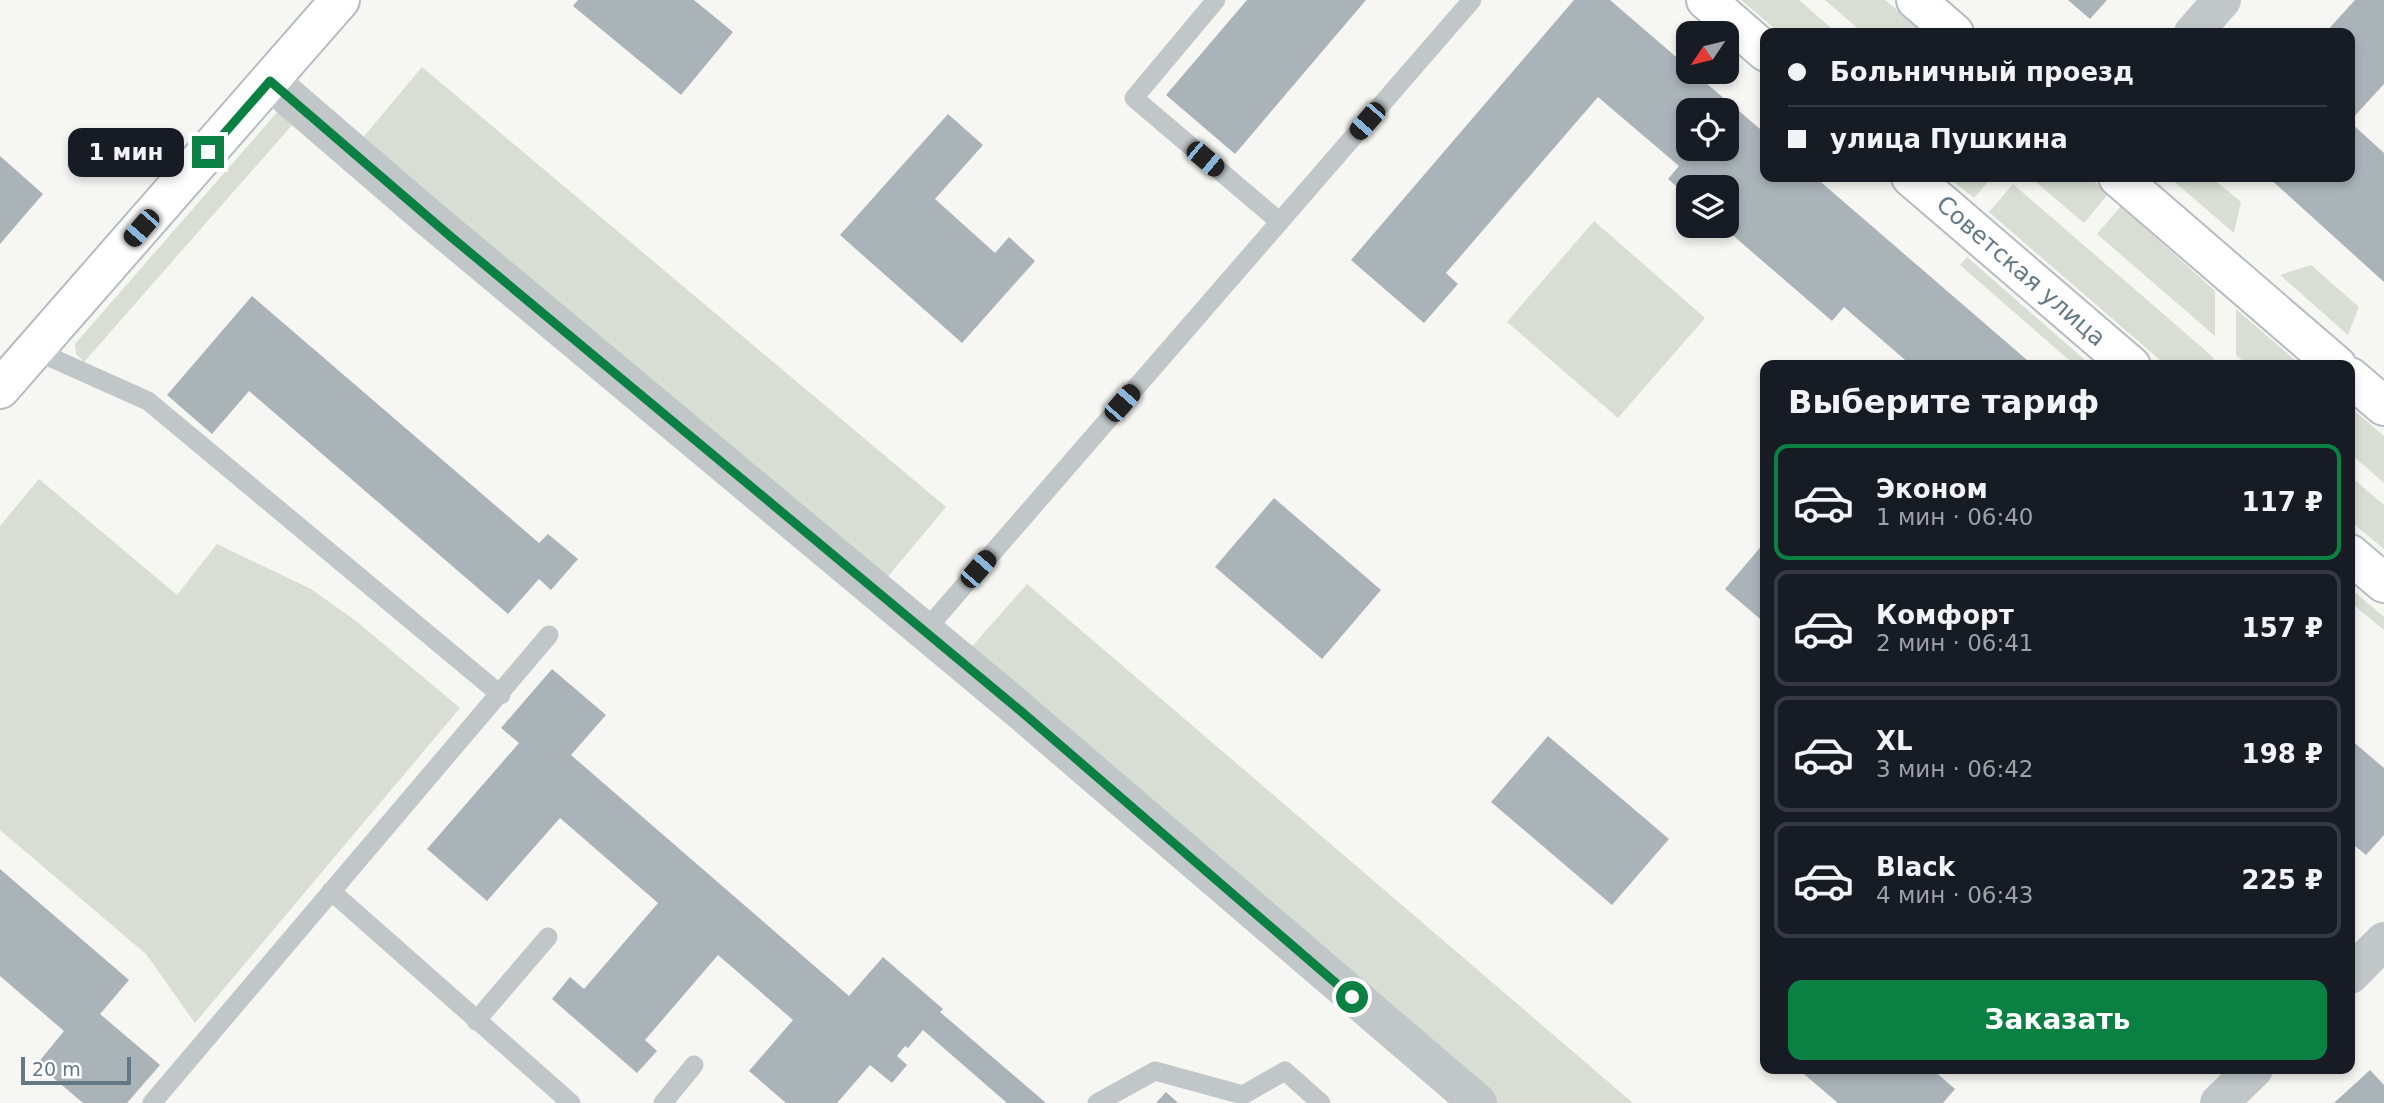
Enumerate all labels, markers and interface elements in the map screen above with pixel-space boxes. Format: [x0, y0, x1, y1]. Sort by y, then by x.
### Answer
north arrow [1676, 21, 1740, 84]
map controls [1676, 21, 1739, 238]
text: Больничный проезд [1830, 57, 2134, 87]
car [1346, 98, 1389, 144]
button: locate [1676, 98, 1739, 161]
text: улица Пушкина [1830, 124, 2068, 154]
callout: 1 мин [68, 128, 184, 176]
route end [192, 136, 224, 168]
car [1183, 137, 1228, 181]
text: 1 мин [89, 139, 163, 165]
button: layers [1676, 175, 1739, 238]
street label: Советская улица [1931, 190, 2111, 352]
car [120, 205, 163, 251]
car [1101, 380, 1144, 426]
text: Выберите тариф [1788, 383, 2099, 421]
icon: car [1792, 471, 1855, 534]
text: Эконом [1876, 474, 1988, 504]
text: 117 ₽ [2242, 487, 2323, 517]
text: 1 мин · 06:40 [1876, 504, 2034, 530]
car [957, 546, 1000, 592]
icon: car [1792, 597, 1855, 660]
text: Комфорт [1876, 600, 2014, 630]
text: 157 ₽ [2242, 613, 2323, 643]
text: 2 мин · 06:41 [1876, 630, 2034, 656]
icon: car [1792, 723, 1855, 786]
text: XL [1876, 726, 1913, 756]
text: 198 ₽ [2242, 739, 2323, 769]
text: 3 мин · 06:42 [1876, 756, 2034, 782]
icon: car [1792, 849, 1855, 912]
text: Black [1876, 852, 1955, 882]
text: 225 ₽ [2242, 865, 2323, 895]
text: 4 мин · 06:43 [1876, 882, 2034, 908]
button: Заказать [1788, 980, 2327, 1060]
route start [1336, 981, 1368, 1013]
scale bar [21, 1054, 131, 1086]
text: 20 m [32, 1058, 81, 1080]

